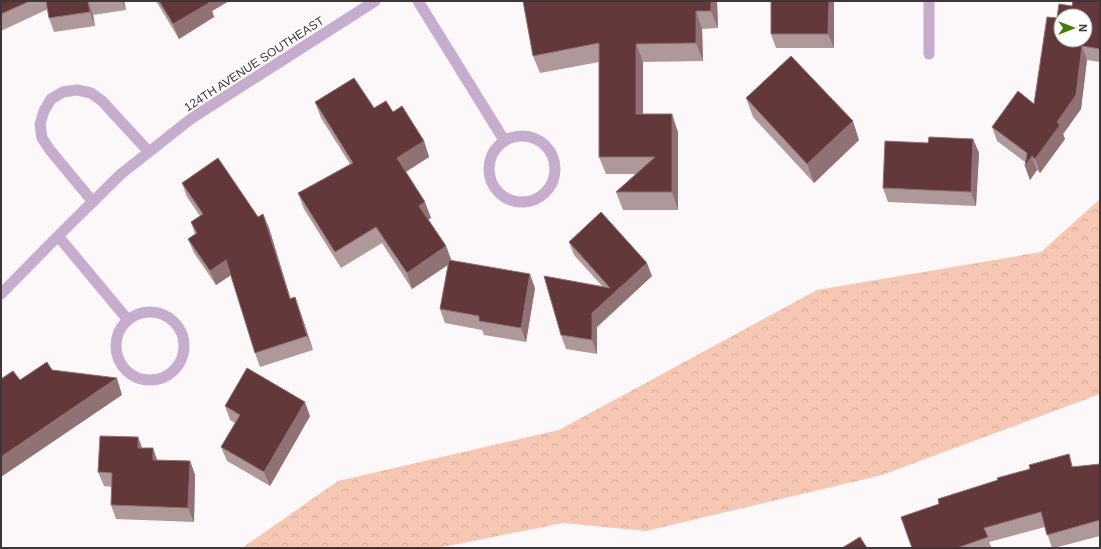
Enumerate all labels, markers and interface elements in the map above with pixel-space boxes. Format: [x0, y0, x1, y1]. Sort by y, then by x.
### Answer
north arrow [1053, 8, 1093, 48]
street label: 124TH AVENUE SOUTHEAST [181, 13, 327, 114]
text: N [1077, 24, 1089, 32]

